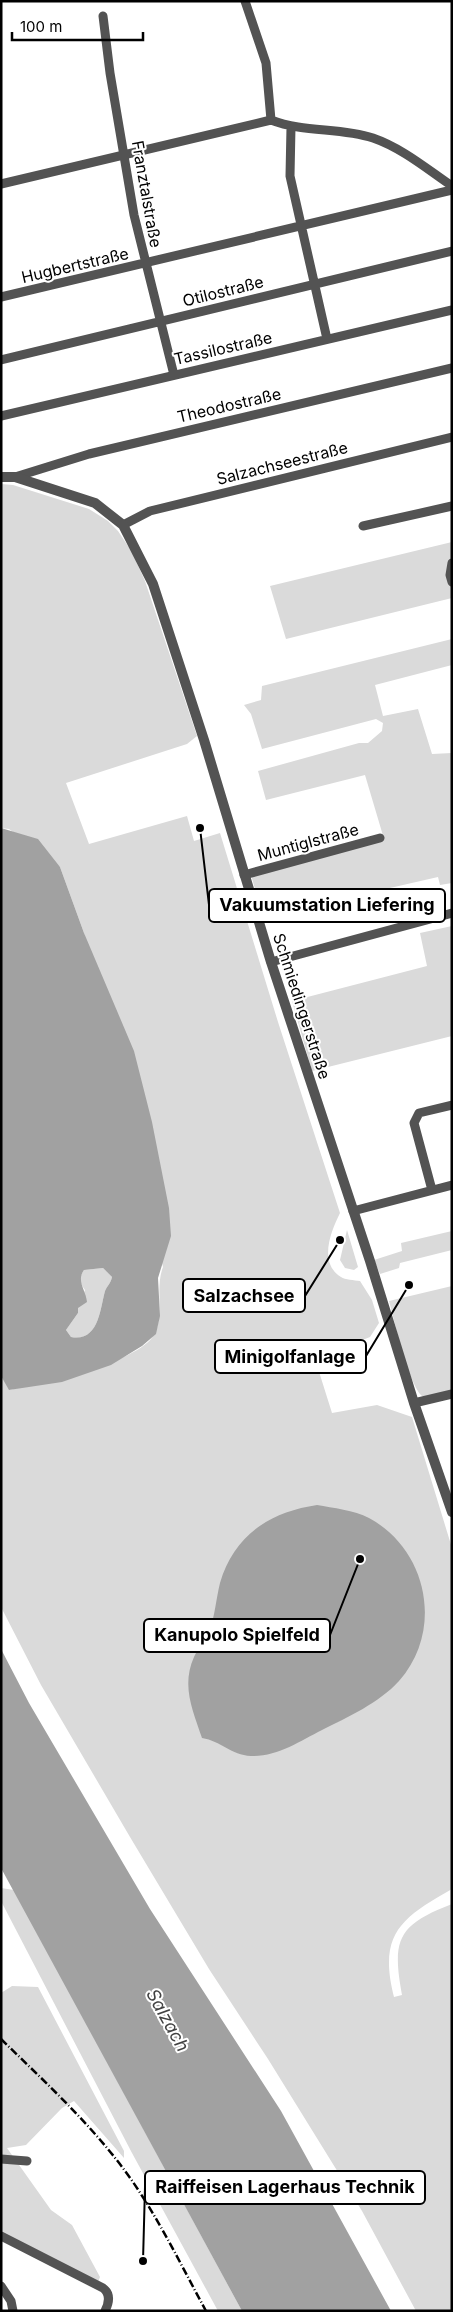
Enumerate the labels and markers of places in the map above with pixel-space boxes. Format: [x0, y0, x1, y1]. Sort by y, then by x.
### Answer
callout: Vakuumstation Liefering [209, 889, 445, 922]
callout: Salzachsee [183, 1279, 305, 1312]
callout: Minigolfanlage [215, 1340, 366, 1373]
callout: Kanupolo Spielfeld [144, 1619, 330, 1652]
callout: Raiffeisen Lagerhaus Technik [145, 2171, 425, 2204]

